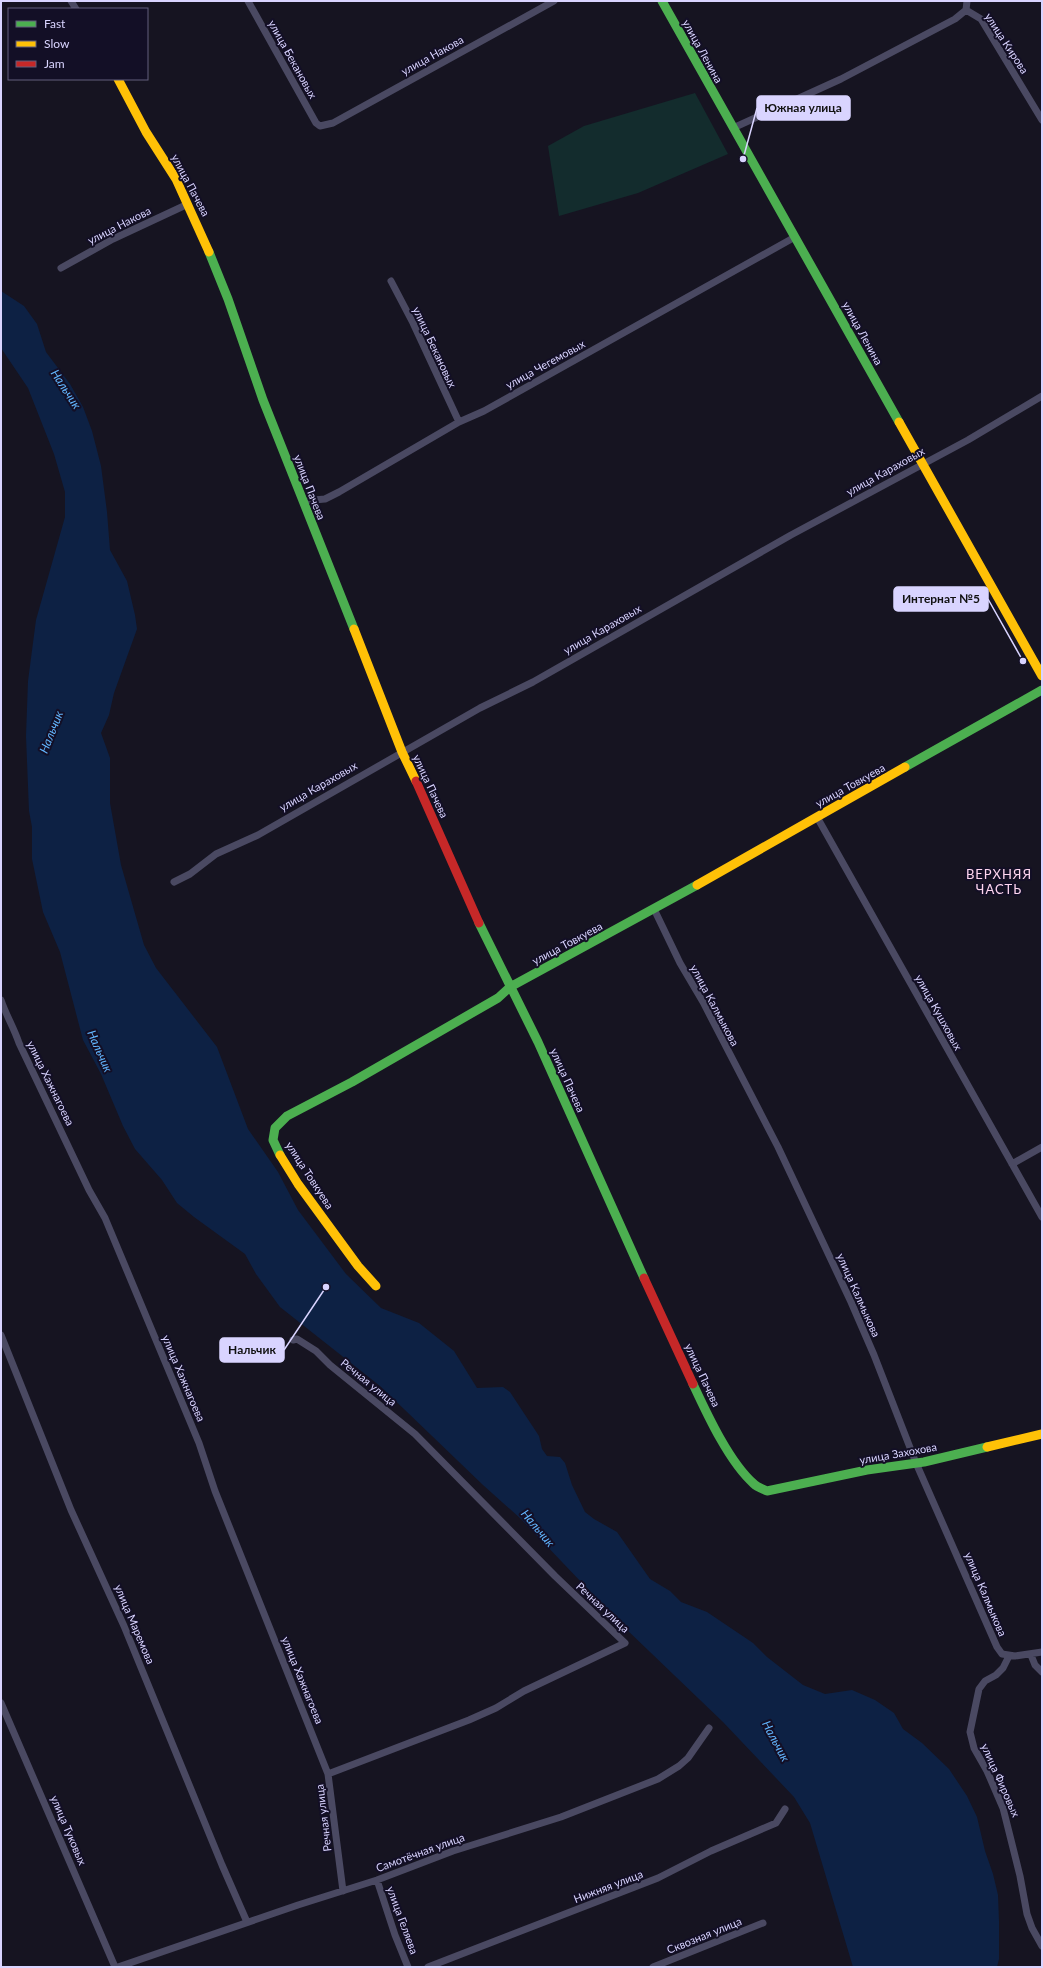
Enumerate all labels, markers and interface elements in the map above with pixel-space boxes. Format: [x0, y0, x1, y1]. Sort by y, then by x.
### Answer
legend [8, 8, 148, 80]
street label: улица Кирова [983, 10, 1031, 76]
text: Fast [44, 16, 66, 31]
street label: улица Бекановых [266, 17, 320, 101]
street label: улица Ленина [680, 17, 726, 85]
street label: улица Накова [399, 33, 465, 77]
text: Slow [44, 36, 70, 51]
text: Jam [44, 56, 65, 71]
callout: Южная улица [757, 96, 850, 120]
text: Южная улица [764, 100, 842, 115]
street label: улица Пачева [169, 152, 213, 218]
street label: улица Накова [85, 203, 153, 247]
street label: улица Ленина [840, 299, 886, 367]
street label: улица Бекановых [411, 304, 460, 390]
street label: улица Чегемовых [503, 337, 587, 391]
water label: Нальчик [48, 366, 84, 412]
street label: улица Караховых [844, 444, 927, 498]
street label: улица Пачева [292, 453, 328, 521]
callout: Интернат №5 [894, 587, 988, 611]
text: Интернат №5 [902, 591, 980, 606]
street label: улица Караховых [561, 601, 644, 657]
water label: Нальчик [36, 708, 66, 755]
street label: улица Пачева [411, 752, 451, 820]
street label: улица Караховых [277, 758, 360, 814]
street label: улица Товкуева [813, 760, 887, 810]
district label: ВЕРХНЯЯ ЧАСТЬ [966, 866, 1032, 897]
street label: улица Товкуева [530, 919, 604, 967]
street label: улица Калмыкова [688, 962, 742, 1048]
street label: улица Кушховых [913, 972, 965, 1053]
water label: Нальчик [84, 1028, 116, 1074]
street label: улица Хажнагоева [25, 1038, 77, 1128]
street label: улица Пачева [548, 1046, 588, 1114]
street label: улица Товкуева [283, 1139, 337, 1211]
street label: улица Калмыкова [835, 1251, 883, 1339]
street label: улица Хажнагоева [160, 1333, 208, 1423]
callout: Нальчик [220, 1338, 284, 1362]
street label: улица Пачева [683, 1341, 723, 1409]
text: Нальчик [228, 1342, 276, 1357]
street label: Речная улица [339, 1356, 399, 1408]
street label: улица Захохова [858, 1440, 938, 1466]
water label: Нальчик [518, 1506, 558, 1550]
street label: улица Калмыкова [962, 1550, 1010, 1638]
street label: Речная улица [574, 1579, 632, 1635]
street label: улица Маремова [112, 1582, 158, 1666]
street label: улица Хажнагоева [280, 1634, 326, 1726]
water label: Нальчик [759, 1718, 793, 1764]
street label: улица Фировых [979, 1741, 1023, 1819]
street label: Речная улица [312, 1784, 334, 1852]
street label: улица Туковых [48, 1793, 90, 1867]
street label: Самотёчная улица [374, 1830, 466, 1874]
street label: Нижняя улица [571, 1867, 645, 1905]
street label: улица Геляева [385, 1884, 421, 1956]
street label: Сквозная улица [665, 1914, 743, 1956]

